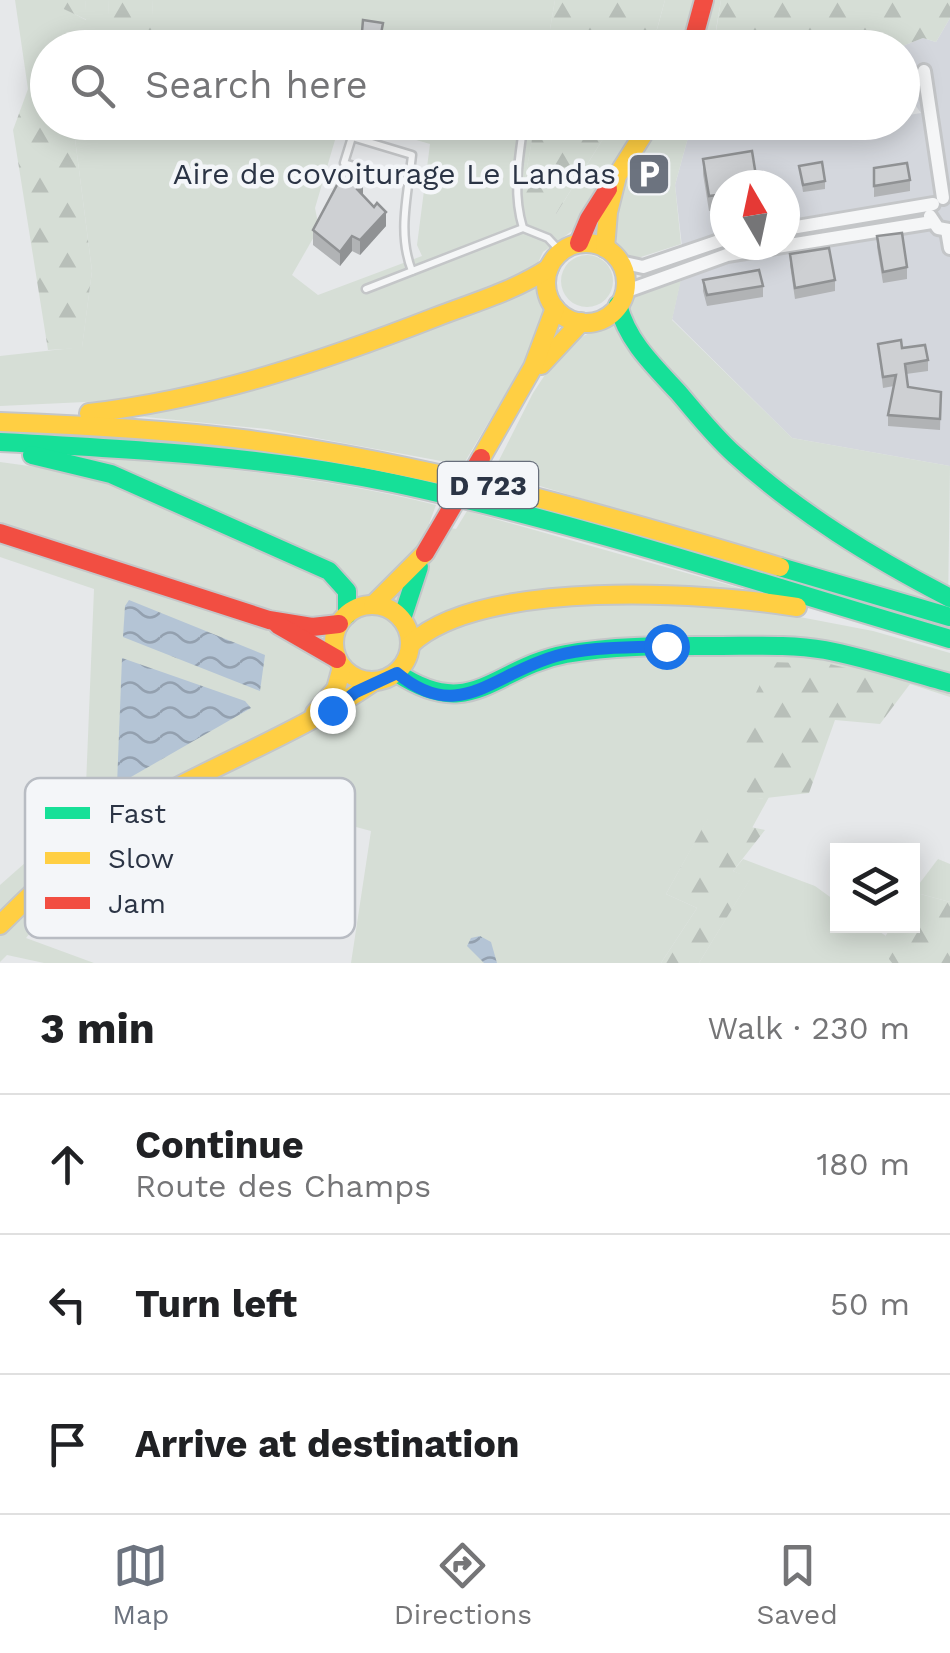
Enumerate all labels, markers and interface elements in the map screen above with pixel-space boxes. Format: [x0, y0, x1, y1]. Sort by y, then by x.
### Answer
search box [30, 30, 920, 140]
icon: search [65, 58, 120, 113]
text: Search here [145, 63, 368, 107]
parking icon: Aire de covoiturage Le Landas [626, 151, 672, 197]
place label: Aire de covoiturage Le Landas [173, 156, 616, 191]
north arrow [710, 170, 800, 260]
road number: D 723 [438, 462, 538, 508]
route start [644, 624, 690, 670]
route end [310, 688, 356, 734]
legend [25, 778, 355, 938]
text: Fast [108, 797, 166, 830]
text: Slow [108, 842, 174, 875]
map controls [830, 843, 920, 933]
button: layers [830, 843, 920, 933]
text: Jam [108, 887, 166, 920]
text: 3 min [40, 1004, 155, 1053]
text: Walk · 230 m [708, 1009, 910, 1047]
text: Continue [135, 1123, 304, 1167]
icon: ahead [40, 1137, 95, 1192]
text: 180 m [816, 1145, 910, 1183]
text: Route des Champs [135, 1167, 431, 1205]
icon: left [40, 1277, 95, 1332]
text: Turn left [135, 1282, 297, 1326]
text: 50 m [830, 1285, 910, 1323]
icon: arrive [40, 1417, 95, 1472]
text: Arrive at destination [135, 1422, 520, 1466]
tab: Map [112, 1538, 169, 1631]
tab: Directions [394, 1538, 532, 1631]
tab: Saved [756, 1538, 838, 1631]

